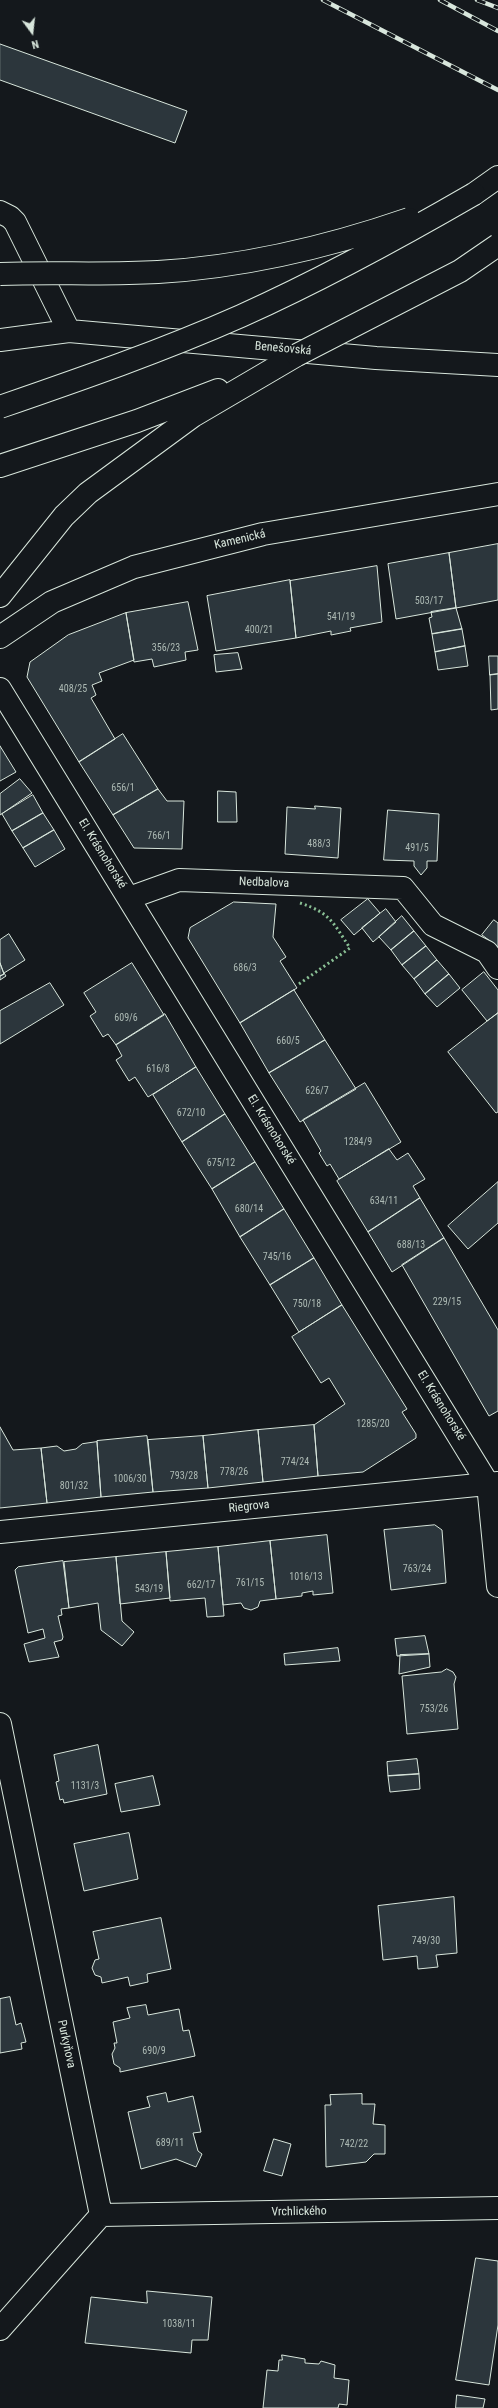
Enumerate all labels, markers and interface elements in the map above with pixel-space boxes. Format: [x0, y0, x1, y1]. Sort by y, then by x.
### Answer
north arrow [12, 12, 52, 52]
text: N [30, 37, 40, 51]
street label: Benešovská [254, 339, 312, 359]
street label: Kamenická [213, 527, 267, 553]
house number: 503/17 [415, 595, 443, 607]
house number: 541/19 [327, 611, 355, 623]
house number: 400/21 [245, 624, 273, 636]
house number: 356/23 [152, 642, 180, 654]
house number: 408/25 [59, 683, 87, 695]
house number: 656/1 [111, 782, 135, 794]
street label: El. Krásnohorské [75, 816, 129, 892]
house number: 766/1 [147, 830, 171, 842]
house number: 488/3 [307, 838, 331, 850]
house number: 491/5 [405, 842, 429, 854]
street label: Nedbalova [239, 875, 289, 891]
house number: 686/3 [233, 962, 257, 974]
house number: 609/6 [114, 1012, 138, 1024]
house number: 660/5 [276, 1035, 300, 1047]
house number: 616/8 [146, 1063, 170, 1075]
house number: 626/7 [305, 1085, 329, 1097]
street label: El. Krásnohorské [244, 1092, 298, 1168]
house number: 672/10 [177, 1107, 205, 1119]
house number: 1284/9 [344, 1136, 372, 1148]
house number: 675/12 [207, 1157, 235, 1169]
house number: 634/11 [370, 1195, 398, 1207]
house number: 680/14 [235, 1203, 263, 1215]
house number: 688/13 [397, 1239, 425, 1251]
house number: 745/16 [263, 1251, 291, 1263]
house number: 229/15 [433, 1296, 461, 1308]
house number: 750/18 [293, 1298, 321, 1310]
street label: El. Krásnohorské [414, 1368, 468, 1444]
house number: 1285/20 [356, 1418, 390, 1430]
house number: 774/24 [281, 1456, 309, 1468]
house number: 778/26 [220, 1466, 248, 1478]
house number: 793/28 [170, 1470, 198, 1482]
house number: 1006/30 [113, 1473, 147, 1485]
house number: 801/32 [60, 1480, 88, 1492]
street label: Riegrova [228, 1498, 270, 1516]
house number: 763/24 [403, 1563, 431, 1575]
house number: 1016/13 [289, 1571, 323, 1583]
house number: 761/15 [236, 1577, 264, 1589]
house number: 662/17 [187, 1579, 215, 1591]
house number: 543/19 [135, 1583, 163, 1595]
house number: 753/26 [420, 1703, 448, 1715]
house number: 1131/3 [71, 1780, 99, 1792]
house number: 749/30 [412, 1935, 440, 1947]
street label: Purkyňova [54, 2019, 78, 2069]
house number: 690/9 [142, 2045, 166, 2057]
house number: 689/11 [156, 2137, 184, 2149]
house number: 742/22 [340, 2138, 368, 2150]
street label: Vrchlického [271, 2204, 327, 2220]
house number: 1038/11 [162, 2318, 196, 2330]

